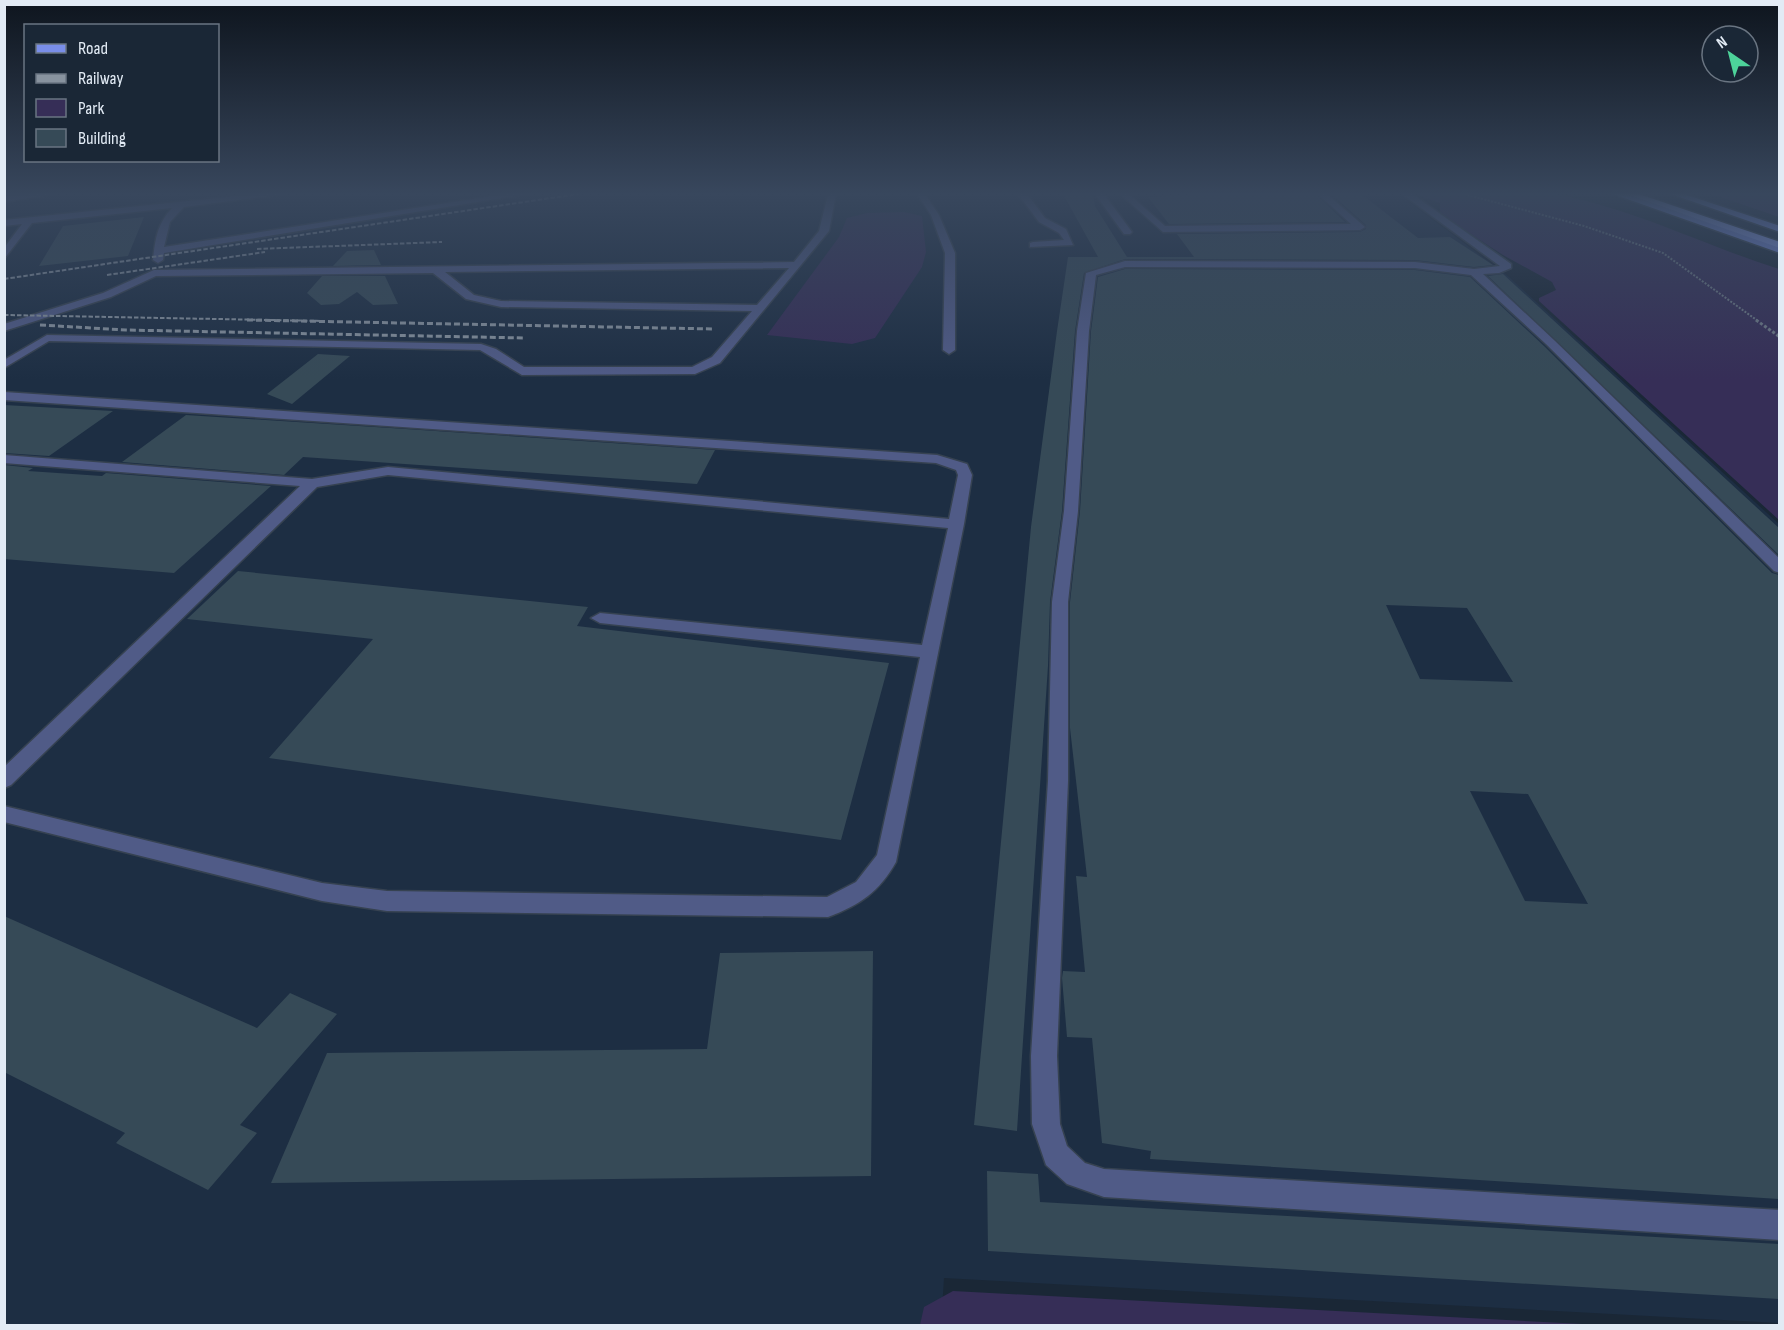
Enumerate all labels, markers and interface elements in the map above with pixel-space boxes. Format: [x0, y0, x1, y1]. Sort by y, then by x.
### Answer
legend [24, 24, 219, 162]
north arrow [1700, 24, 1760, 84]
text: N [1713, 33, 1731, 53]
text: Road [78, 38, 108, 59]
text: Railway [78, 68, 123, 89]
text: Park [78, 98, 104, 119]
text: Building [78, 128, 126, 149]

